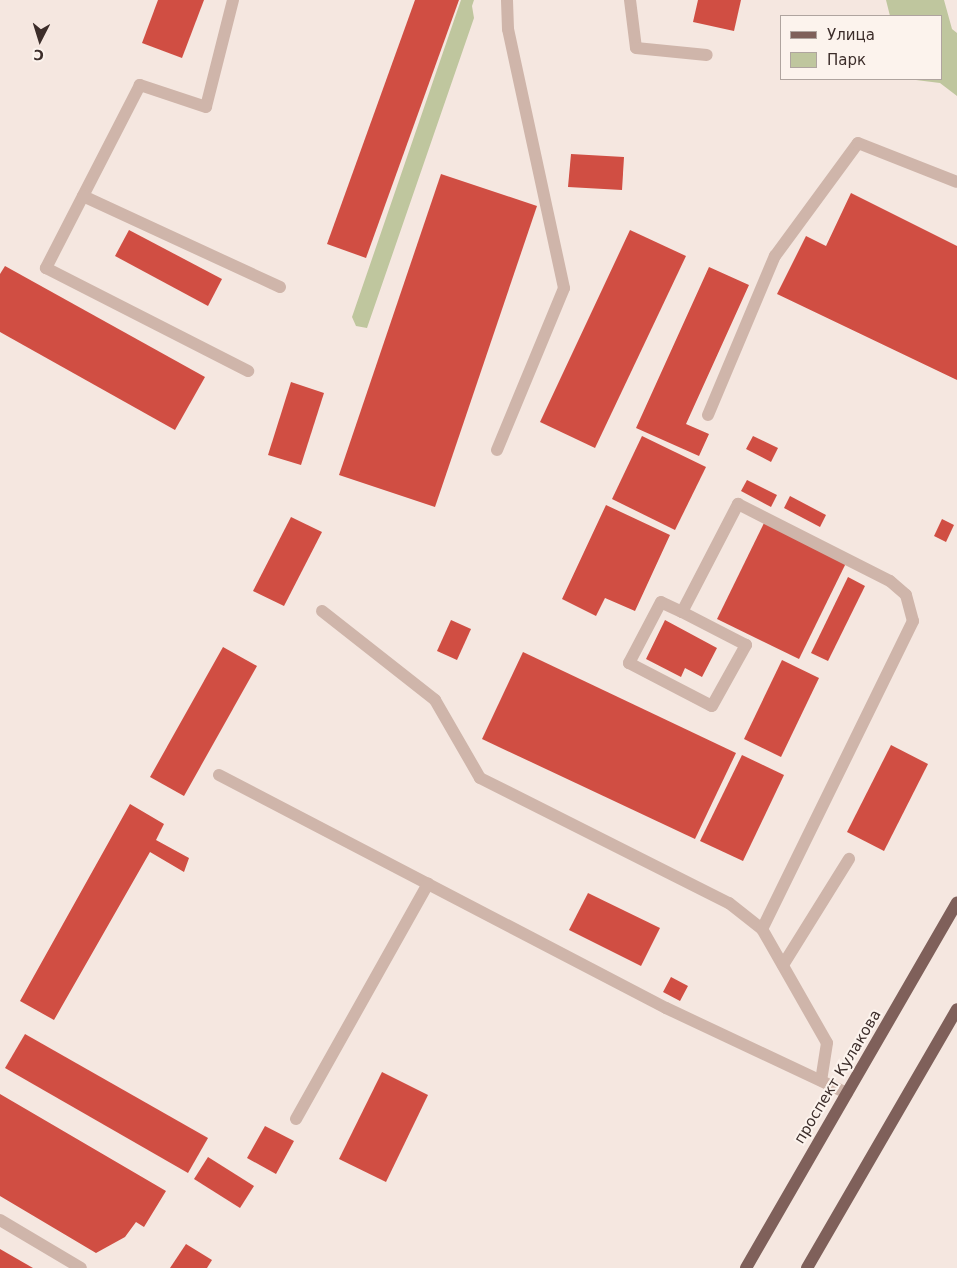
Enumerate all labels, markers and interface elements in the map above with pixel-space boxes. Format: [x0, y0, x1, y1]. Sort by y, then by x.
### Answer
north arrow [15, 15, 65, 65]
legend [780, 15, 942, 80]
text: Улица [827, 26, 875, 44]
text: С [33, 47, 45, 63]
text: Парк [827, 51, 866, 69]
street label: проспект Кулакова [791, 1007, 885, 1147]

